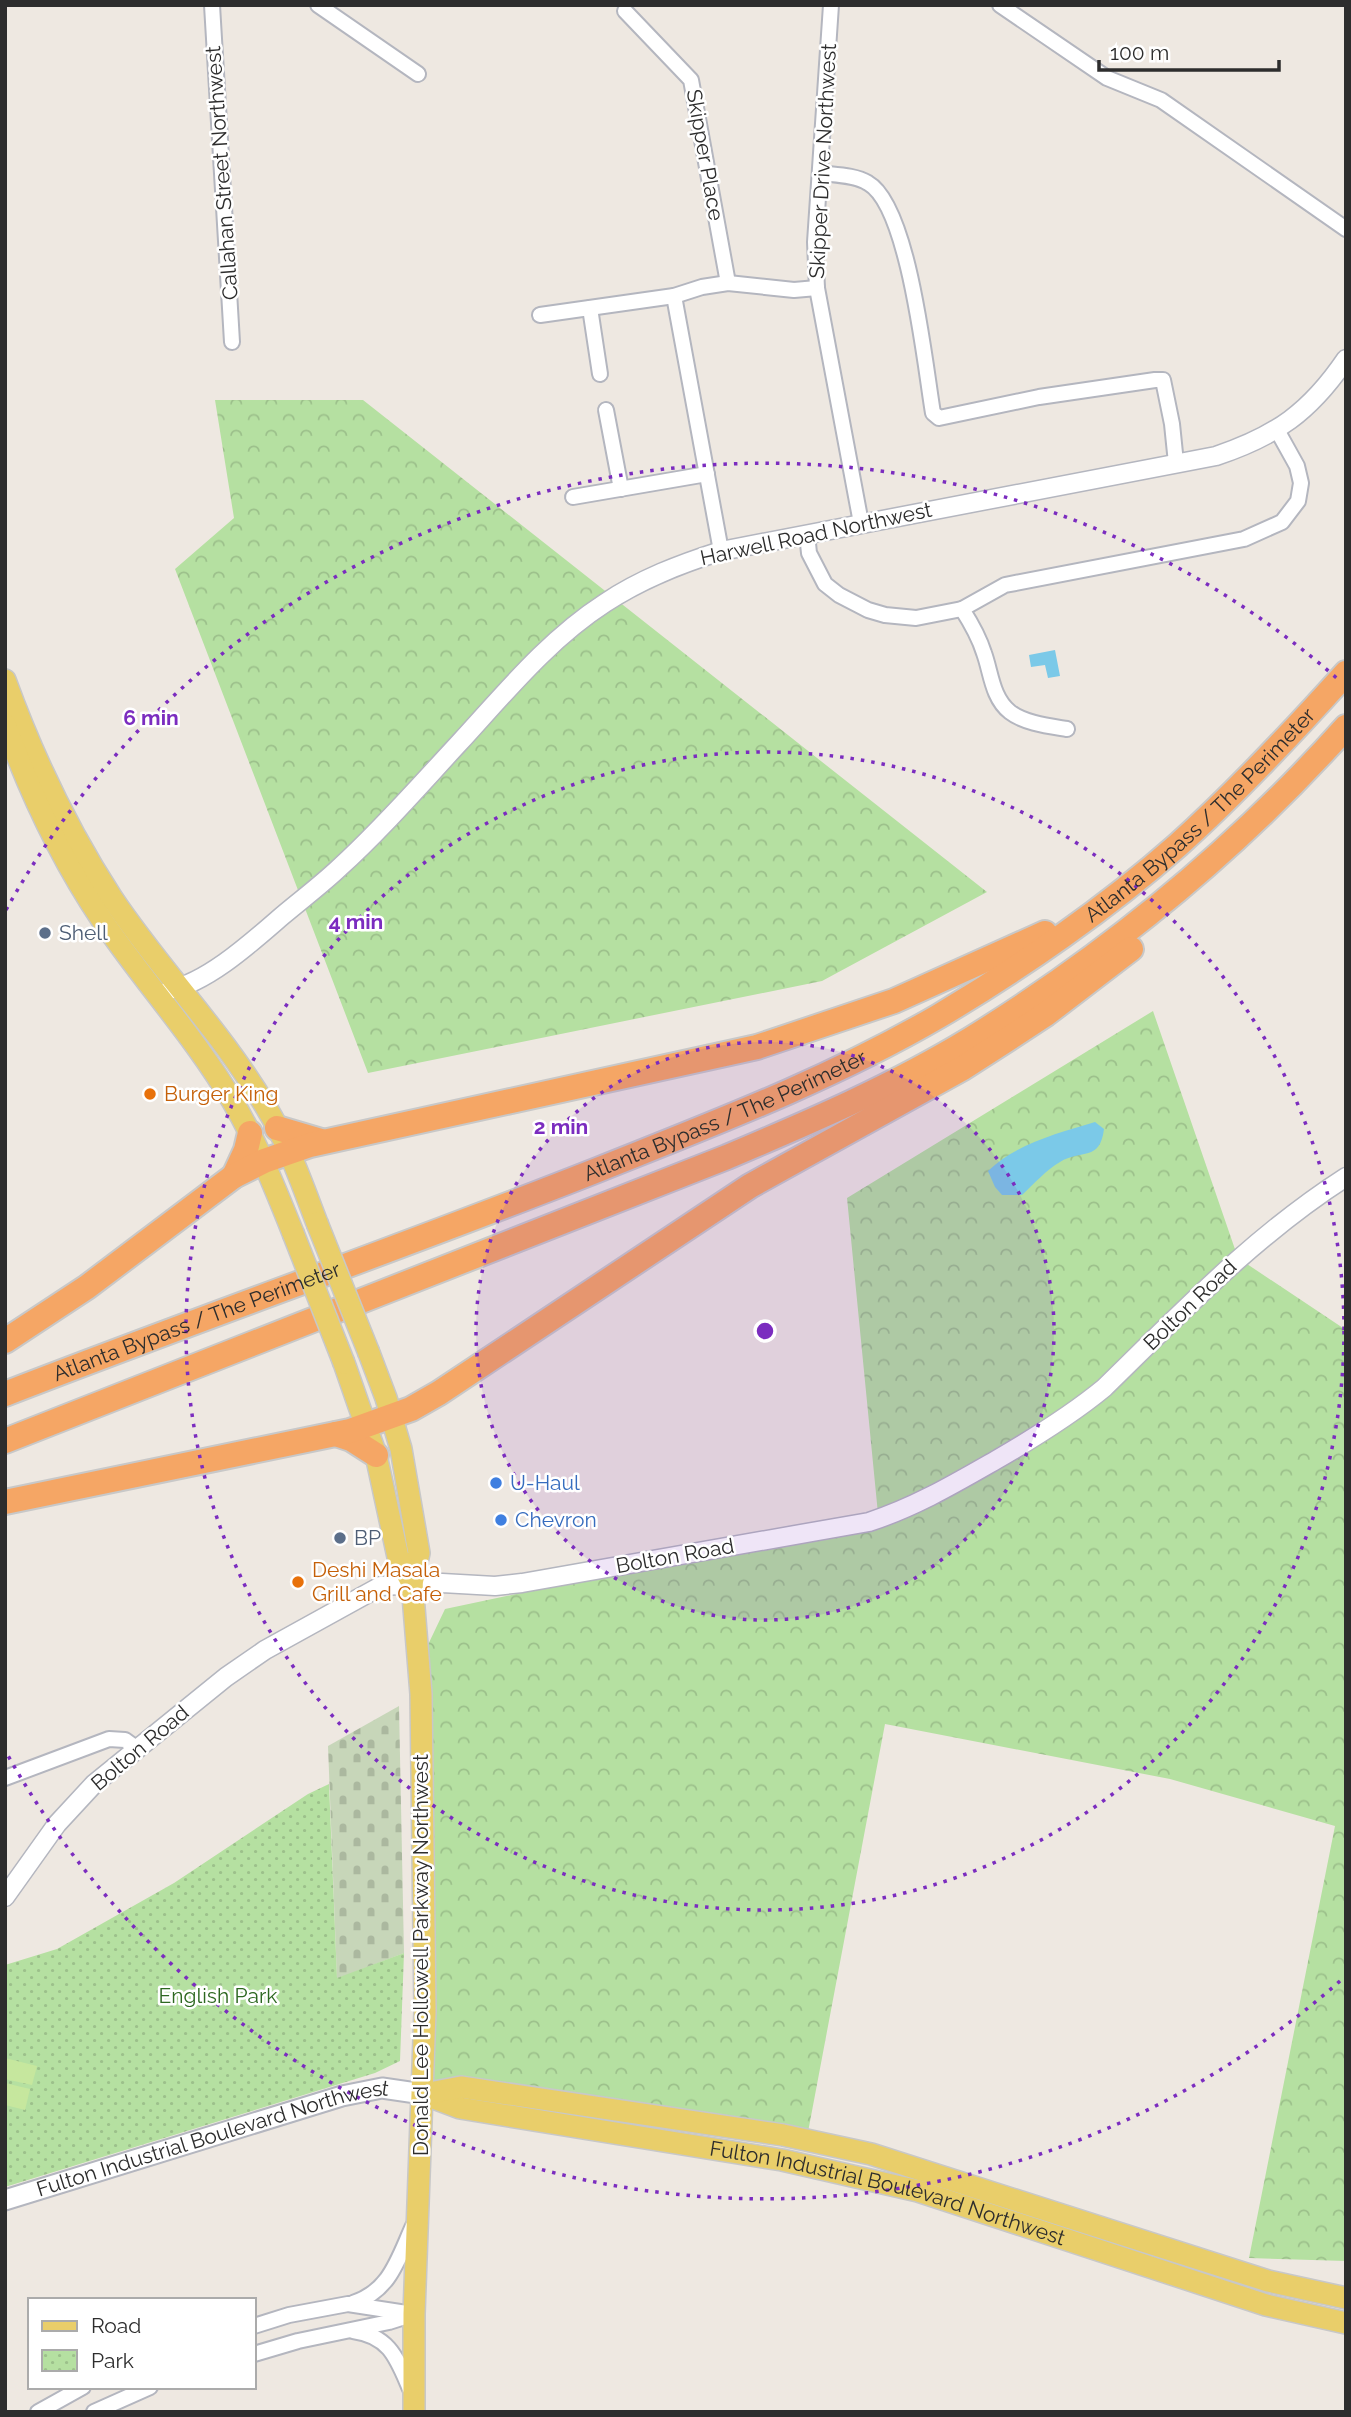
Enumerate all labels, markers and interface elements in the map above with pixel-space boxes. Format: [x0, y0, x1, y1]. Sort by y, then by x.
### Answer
scale bar [1099, 28, 1279, 72]
text: 100 m [1110, 40, 1169, 65]
street label: Skipper Drive Northwest [804, 43, 841, 279]
street label: Callahan Street Northwest [200, 45, 243, 301]
street label: Skipper Place [682, 87, 729, 223]
street label: Harwell Road Northwest [698, 497, 934, 570]
street label: Atlanta Bypass / The Perimeter [1080, 702, 1320, 927]
text: 6 min [123, 705, 179, 730]
text: 4 min [329, 909, 383, 934]
place label: Shell [59, 920, 108, 945]
marker: Shell [37, 925, 53, 941]
street label: Atlanta Bypass / The Perimeter [580, 1044, 871, 1186]
place label: Burger King [164, 1081, 278, 1106]
marker: Burger King [142, 1086, 158, 1102]
text: 2 min [534, 1114, 588, 1139]
street label: Bolton Road [1138, 1254, 1241, 1355]
street label: Atlanta Bypass / The Perimeter [49, 1256, 344, 1386]
centre of rings [753, 1319, 777, 1343]
place label: U-Haul [510, 1470, 580, 1495]
marker: U-Haul [488, 1475, 504, 1491]
place label: Chevron [515, 1507, 597, 1532]
marker: Chevron [493, 1512, 509, 1528]
place label: BP [354, 1525, 381, 1550]
marker: BP [332, 1530, 348, 1546]
street label: Bolton Road [614, 1533, 736, 1578]
place label: Deshi Masala Grill and Cafe [312, 1557, 442, 1606]
marker: Deshi Masala Grill and Cafe [290, 1574, 306, 1590]
street label: Bolton Road [86, 1700, 193, 1796]
street label: Donald Lee Hollowell Parkway Northwest [408, 1754, 433, 2156]
park label: English Park [159, 1983, 277, 2008]
street label: Fulton Industrial Boulevard Northwest [33, 2075, 391, 2202]
street label: Fulton Industrial Boulevard Northwest [708, 2136, 1069, 2250]
legend [28, 2298, 256, 2389]
text: Road [91, 2313, 141, 2338]
text: Park [91, 2348, 134, 2373]

